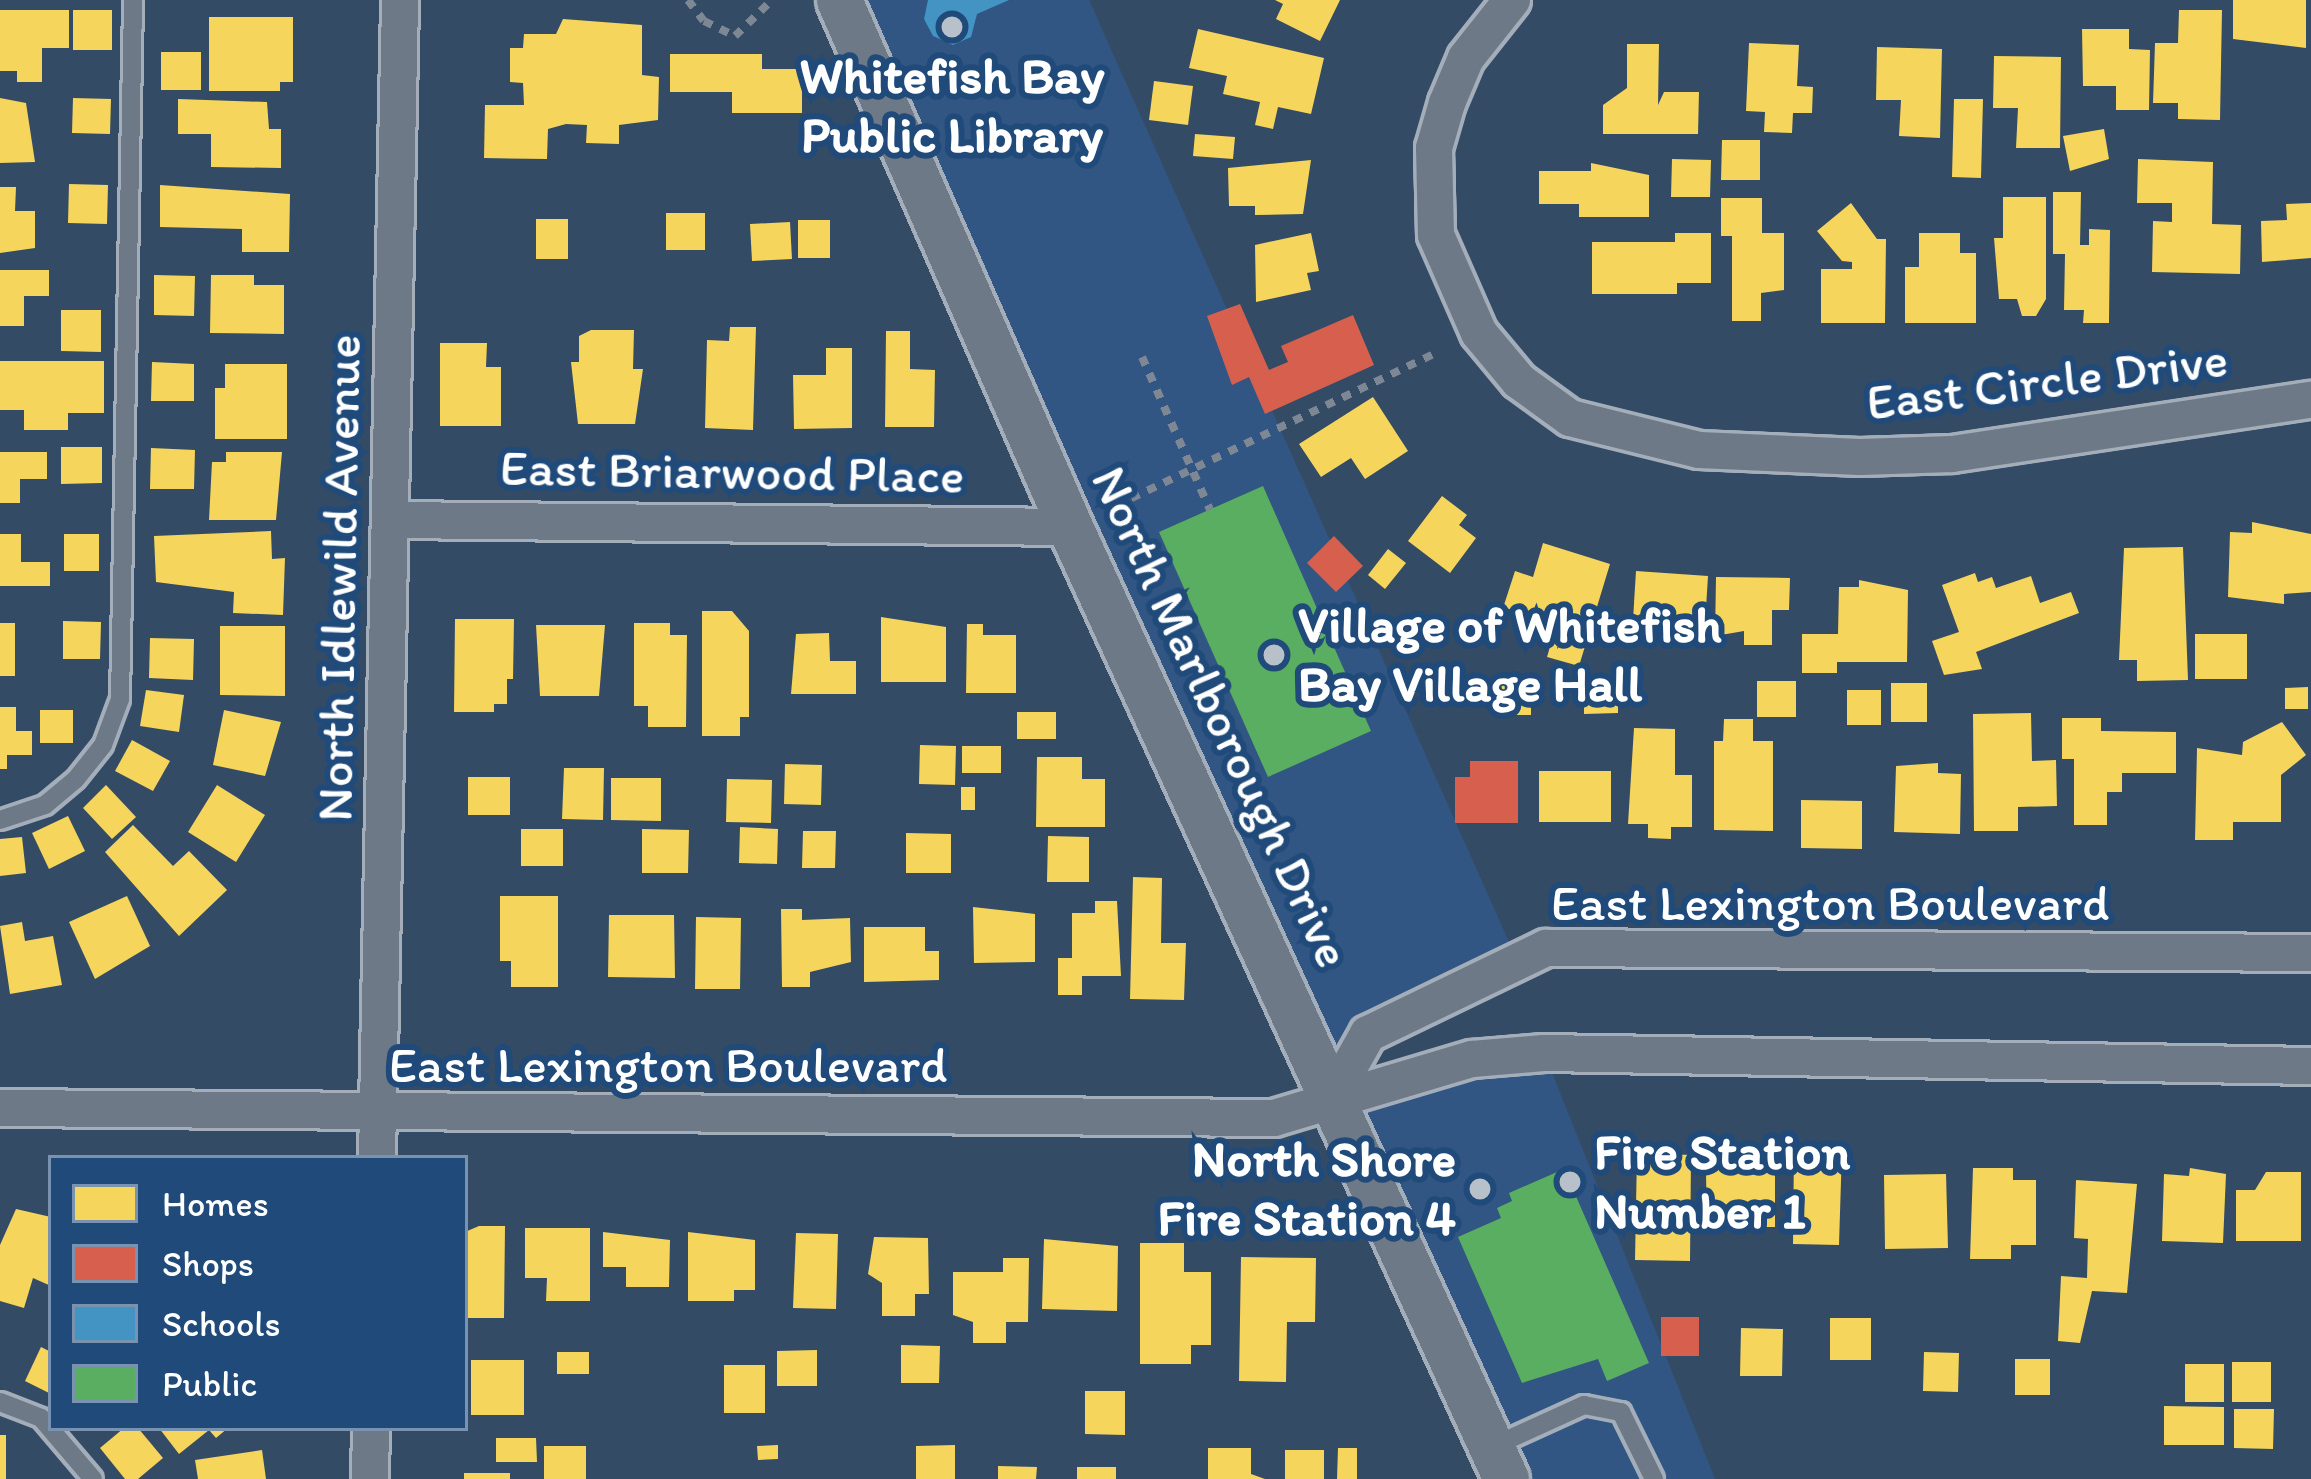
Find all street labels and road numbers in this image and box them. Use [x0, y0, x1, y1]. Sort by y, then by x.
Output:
street label: East Circle Drive [1863, 329, 2231, 433]
street label: North Idlewild Avenue [304, 335, 374, 821]
street label: East Briarwood Place [500, 437, 964, 507]
street label: North Marlborough Drive [1078, 457, 1364, 977]
street label: East Lexington Boulevard [1551, 872, 2109, 934]
street label: East Lexington Boulevard [389, 1034, 947, 1096]

